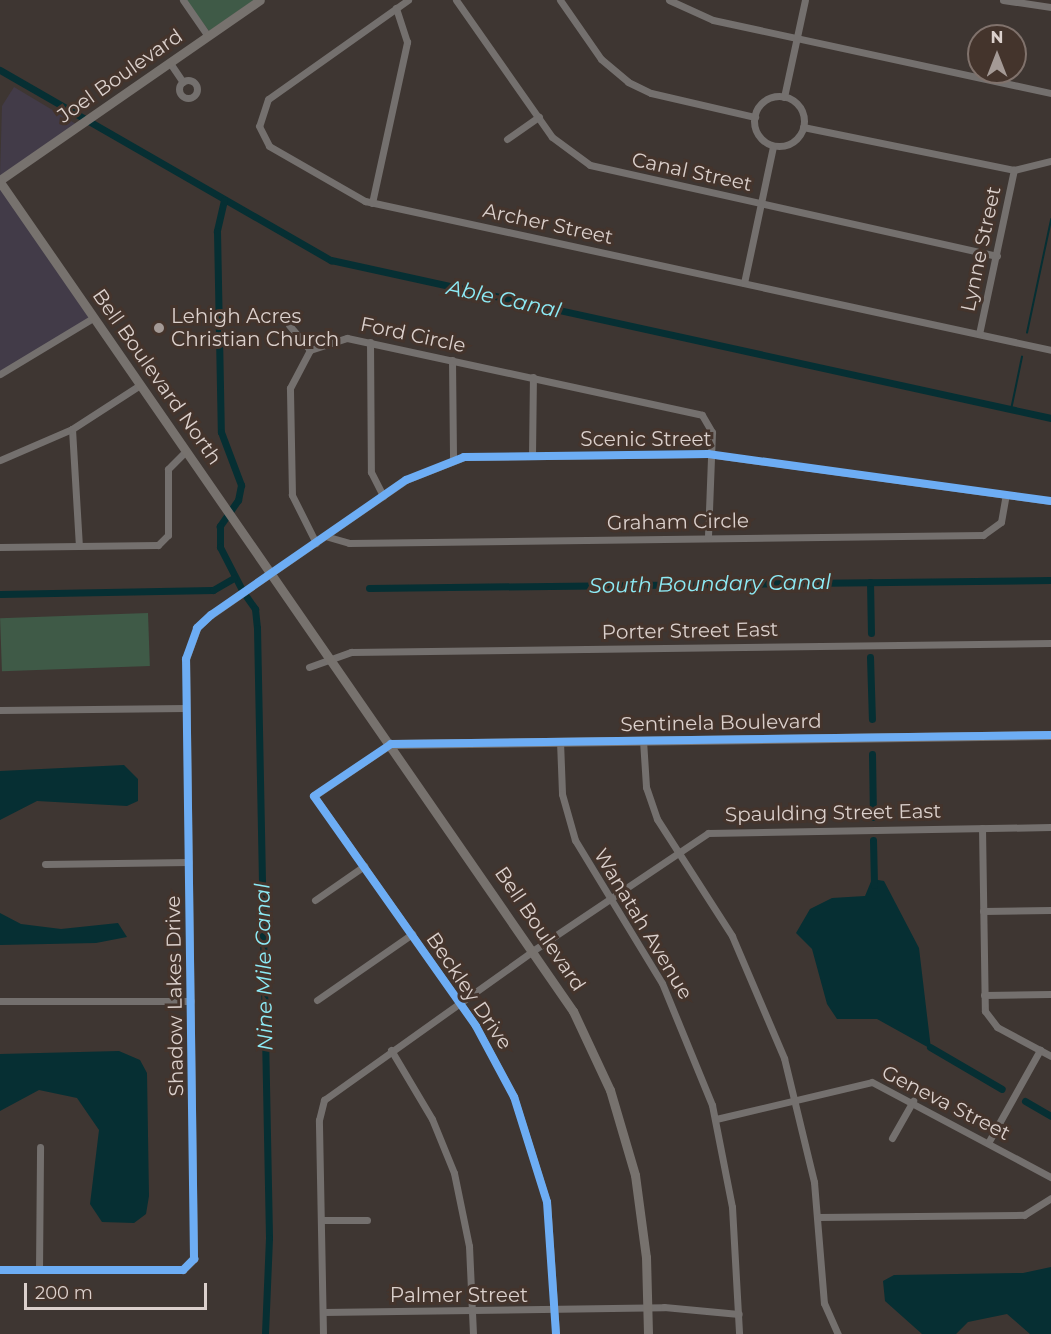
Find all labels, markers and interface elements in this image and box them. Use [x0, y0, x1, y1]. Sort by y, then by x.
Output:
street label: Joel Boulevard [53, 24, 187, 128]
north arrow [967, 24, 1027, 84]
text: N [991, 28, 1003, 47]
street label: Canal Street [630, 148, 754, 196]
street label: Lynne Street [956, 184, 1006, 314]
street label: Archer Street [481, 198, 615, 250]
water label: Able Canal [445, 275, 563, 323]
street label: Bell Boulevard North [87, 284, 227, 470]
place label: Lehigh Acres Christian Church [171, 304, 339, 351]
street label: Ford Circle [358, 312, 468, 358]
marker: Lehigh Acres Christian Church [152, 321, 166, 335]
street label: Scenic Street [580, 427, 712, 451]
street label: Graham Circle [607, 509, 749, 535]
water label: South Boundary Canal [589, 569, 831, 599]
street label: Porter Street East [601, 617, 779, 645]
street label: Sentinela Boulevard [620, 709, 822, 737]
street label: Spaulding Street East [725, 799, 941, 827]
street label: Wanatah Avenue [588, 844, 698, 1004]
street label: Bell Boulevard [489, 862, 591, 996]
water label: Nine Mile Canal [250, 883, 278, 1051]
street label: Shadow Lakes Drive [161, 895, 189, 1097]
street label: Beckley Drive [421, 928, 517, 1054]
street label: Geneva Street [878, 1060, 1014, 1146]
scale bar [27, 1271, 210, 1309]
text: 200 m [35, 1282, 93, 1304]
street label: Palmer Street [390, 1283, 528, 1307]

